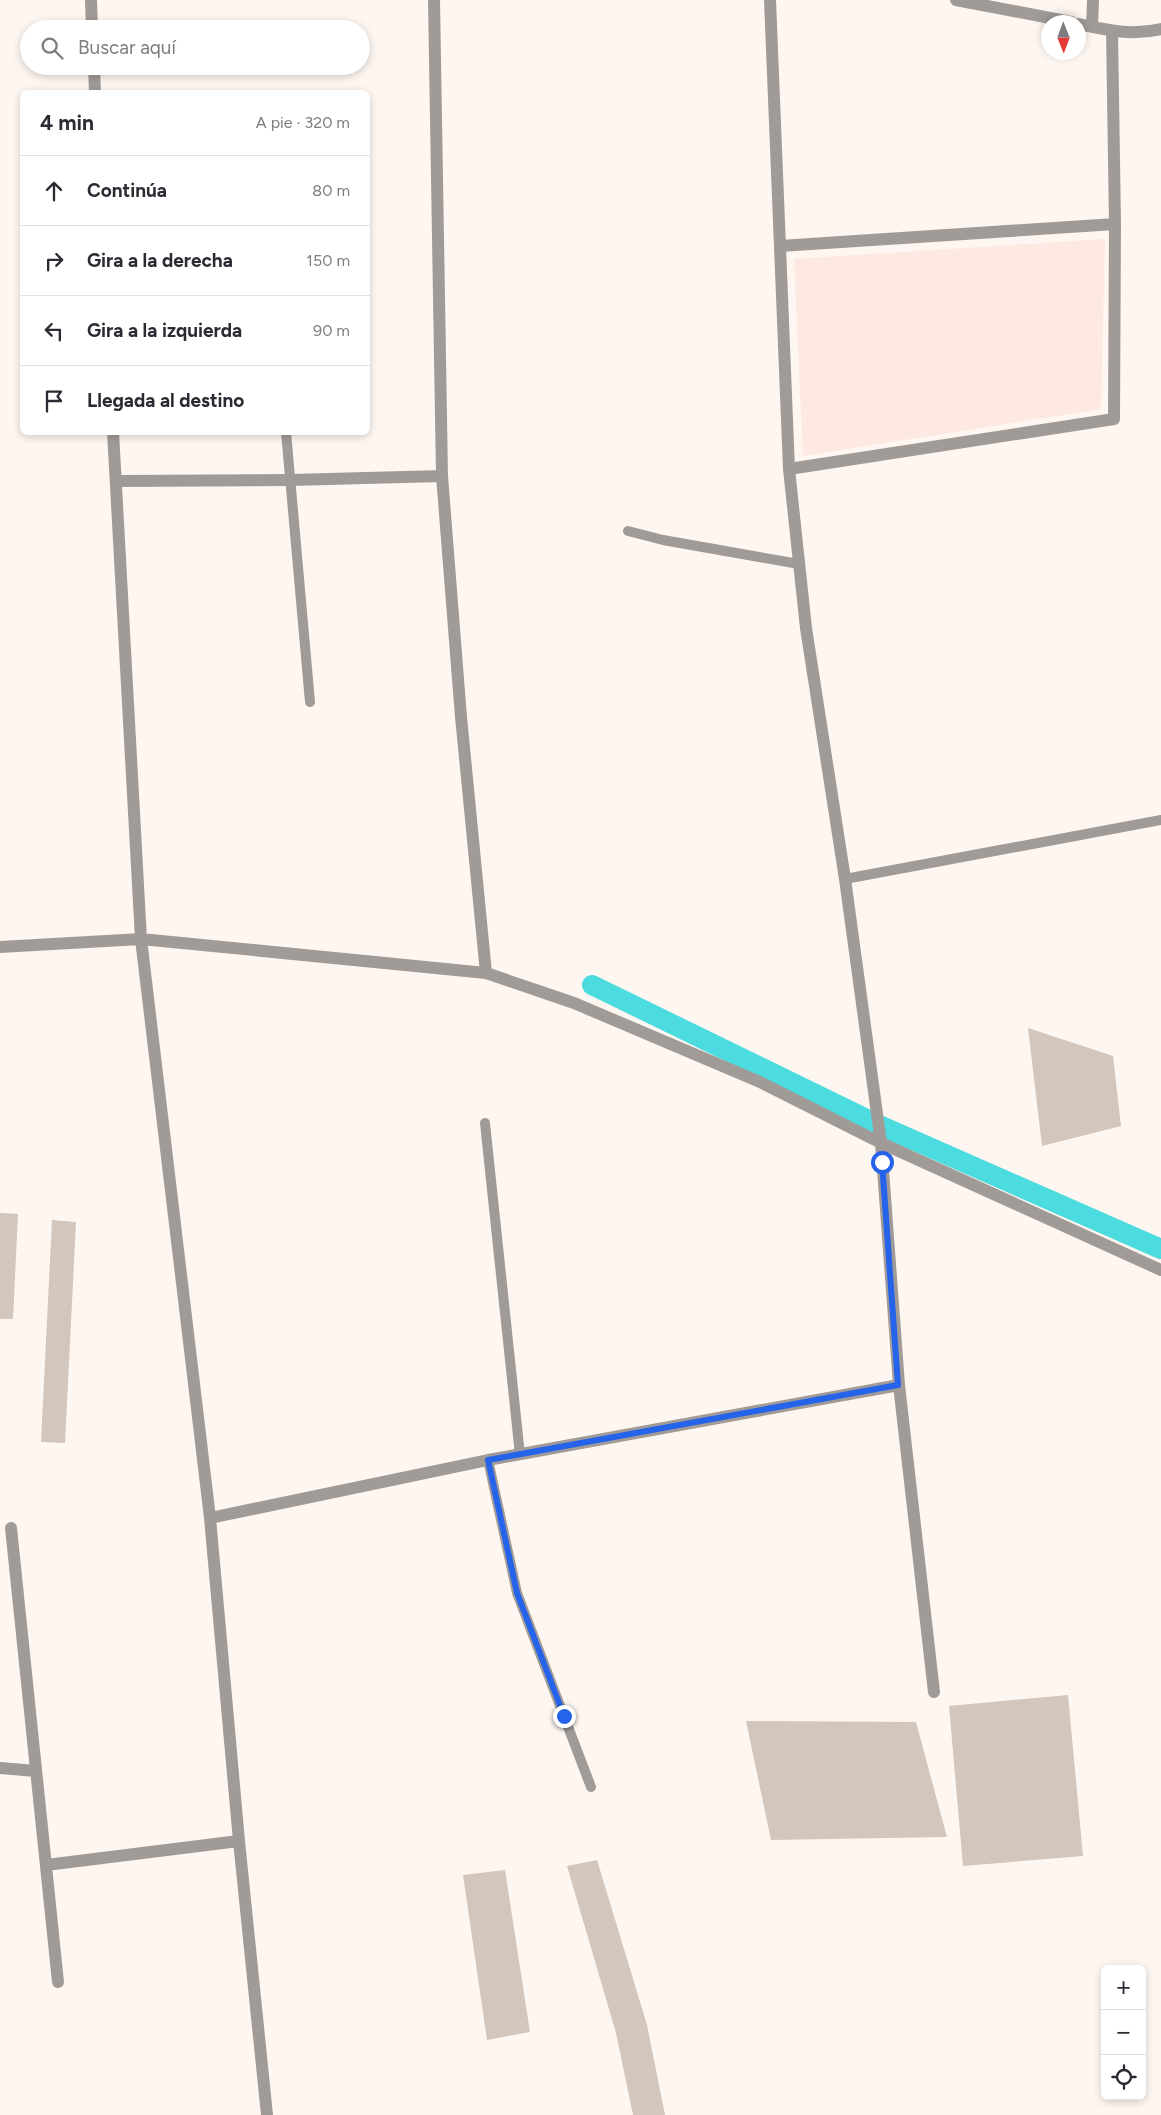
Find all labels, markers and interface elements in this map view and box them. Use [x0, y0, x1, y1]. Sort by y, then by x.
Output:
north arrow [1041, 15, 1086, 60]
search box [20, 20, 370, 75]
icon: search [38, 34, 66, 62]
text: Buscar aquí [78, 36, 176, 59]
text: 4 min [40, 110, 94, 135]
text: A pie · 320 m [256, 113, 350, 132]
icon: ahead [40, 177, 68, 205]
text: Continúa [87, 179, 167, 202]
text: 80 m [312, 181, 350, 200]
icon: right [40, 247, 68, 275]
text: Gira a la derecha [87, 249, 233, 272]
text: 150 m [306, 251, 350, 270]
icon: left [40, 317, 68, 345]
text: Gira a la izquierda [87, 319, 242, 342]
text: 90 m [313, 321, 350, 340]
icon: arrive [40, 387, 68, 415]
text: Llegada al destino [87, 389, 244, 412]
route start [871, 1151, 894, 1174]
route end [553, 1705, 576, 1728]
map controls [1101, 1965, 1146, 2100]
button: + [1101, 1965, 1146, 2010]
button: − [1101, 2010, 1146, 2055]
button: locate [1101, 2055, 1146, 2100]

